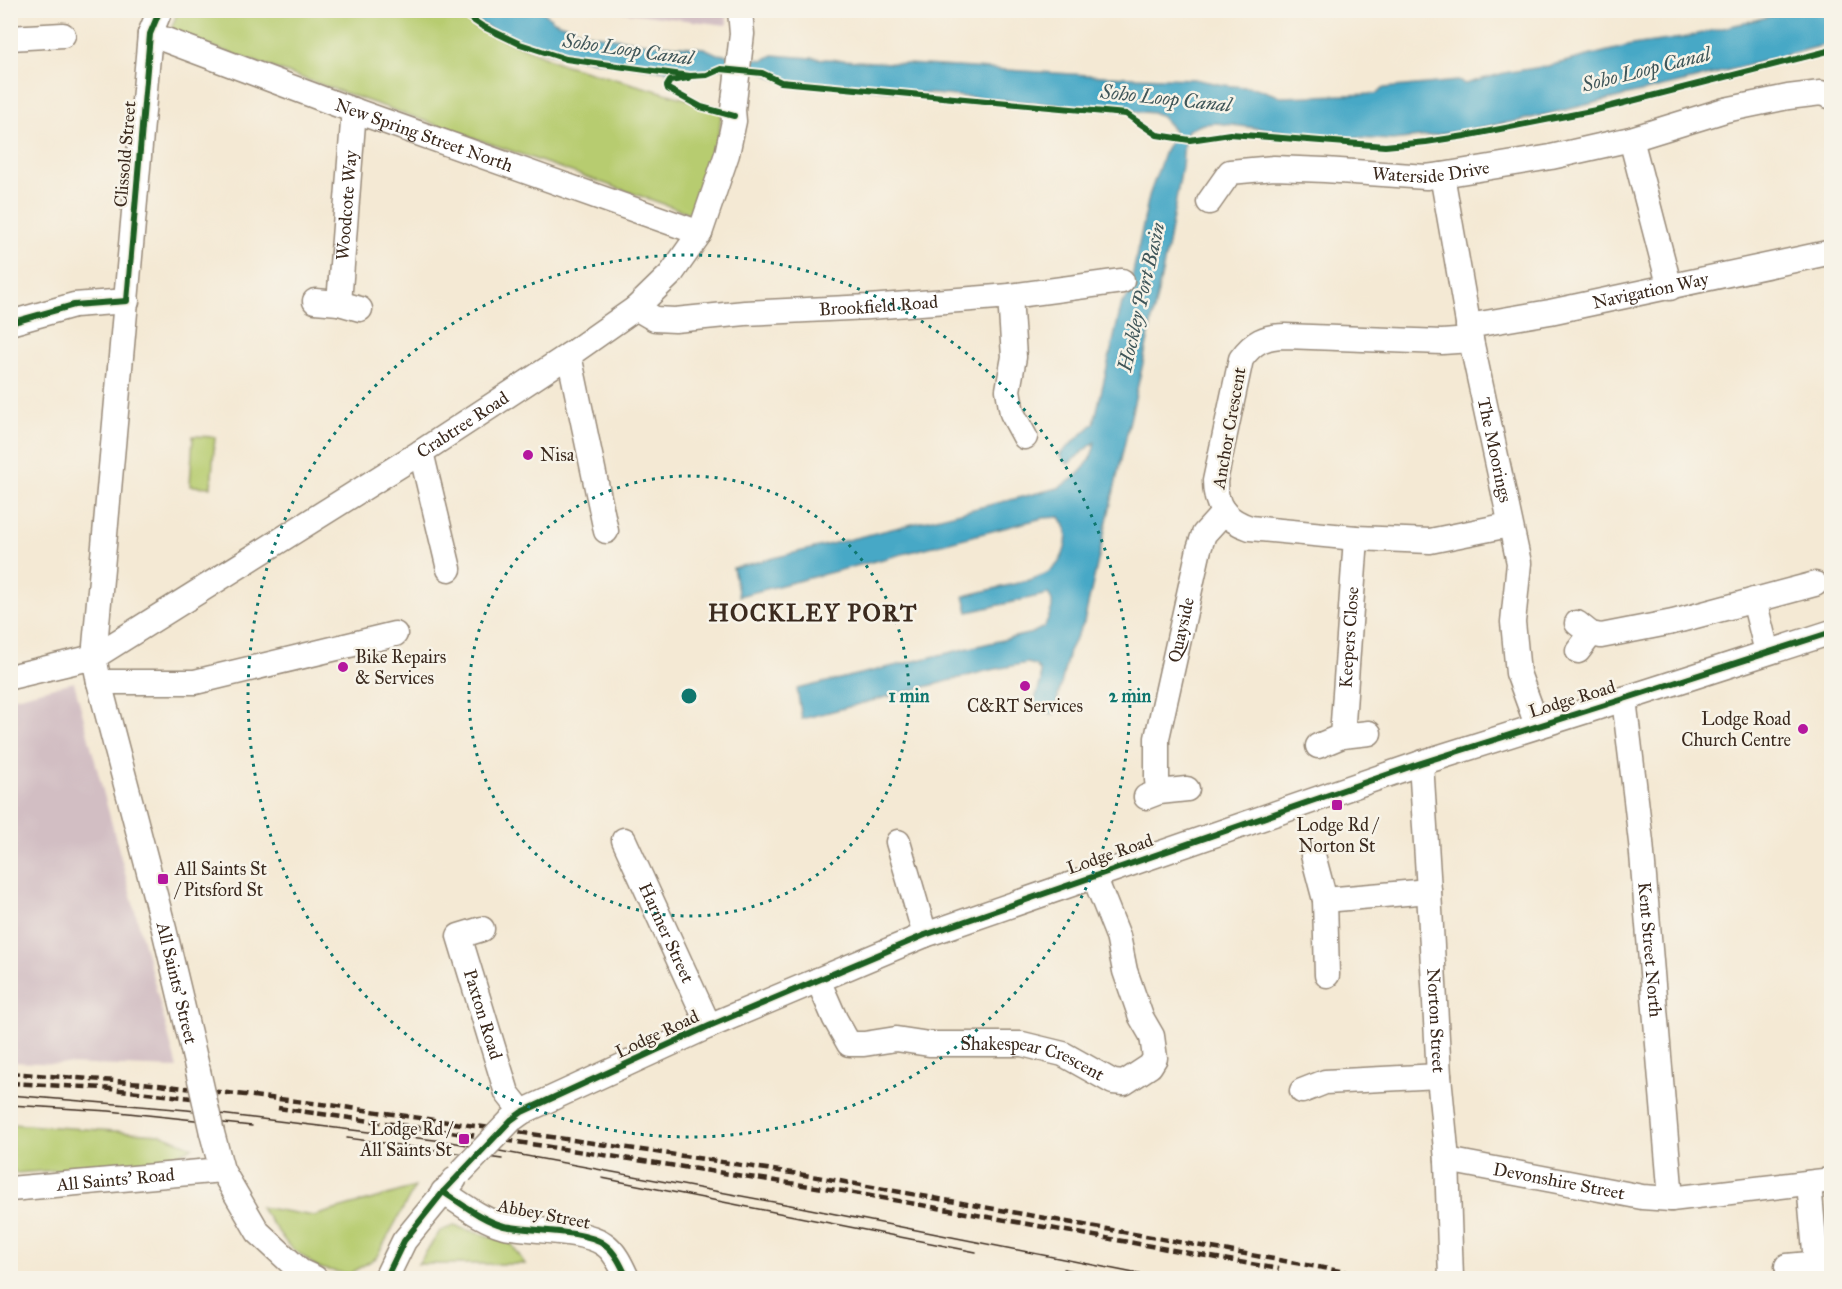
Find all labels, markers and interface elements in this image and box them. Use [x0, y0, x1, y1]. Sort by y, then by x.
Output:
water label: Soho Loop Canal [560, 28, 696, 71]
water label: Soho Loop Canal [1578, 41, 1714, 98]
water label: Soho Loop Canal [1098, 79, 1234, 118]
street label: New Spring Street North [332, 94, 516, 177]
street label: Clissold Street [109, 99, 141, 208]
street label: Woodcote Way [331, 149, 362, 261]
street label: Waterside Drive [1371, 156, 1491, 188]
water label: Hockley Port Basin [1112, 220, 1170, 375]
street label: Navigation Way [1591, 267, 1711, 314]
street label: Brookfield Road [818, 291, 939, 320]
street label: Anchor Crescent [1207, 365, 1251, 492]
street label: Crabtree Road [412, 387, 513, 463]
street label: The Moorings [1473, 395, 1517, 505]
place label: Nisa [540, 444, 575, 466]
marker: Nisa [521, 448, 535, 462]
street label: Keepers Close [1334, 586, 1364, 689]
street label: Quayside [1163, 595, 1199, 664]
district label: HOCKLEY PORT [708, 598, 918, 628]
place label: Bike Repairs & Services [355, 646, 446, 689]
marker: Bike Repairs & Services [336, 660, 350, 674]
street label: Lodge Road [1526, 675, 1618, 724]
marker: C&RT Services [1018, 679, 1032, 693]
text: 1 min [889, 685, 930, 707]
text: 2 min [1109, 685, 1152, 707]
centre of rings [679, 686, 699, 706]
place label: C&RT Services [967, 695, 1083, 717]
place label: Lodge Road Church Centre [1681, 708, 1791, 751]
marker: Lodge Road Church Centre [1796, 722, 1810, 736]
marker: Lodge Rd / Norton St [1330, 798, 1344, 812]
place label: Lodge Rd / Norton St [1296, 814, 1380, 857]
street label: Lodge Road [1064, 829, 1156, 880]
place label: All Saints St / Pitsford St [173, 858, 267, 901]
marker: All Saints St / Pitsford St [156, 872, 170, 886]
street label: Harmer Street [634, 879, 699, 987]
street label: Kent Street North [1633, 881, 1667, 1018]
street label: All Saints' Street [151, 919, 202, 1047]
street label: Paxton Road [459, 967, 507, 1062]
street label: Norton Street [1422, 968, 1450, 1074]
street label: Lodge Road [612, 1005, 703, 1064]
street label: Shakespear Crescent [960, 1033, 1109, 1086]
place label: Lodge Rd / All Saints St [359, 1118, 454, 1161]
marker: Lodge Rd / All Saints St [457, 1132, 471, 1146]
street label: Devonshire Street [1491, 1158, 1627, 1205]
street label: All Saints' Road [55, 1163, 175, 1196]
street label: Abbey Street [495, 1194, 593, 1234]

